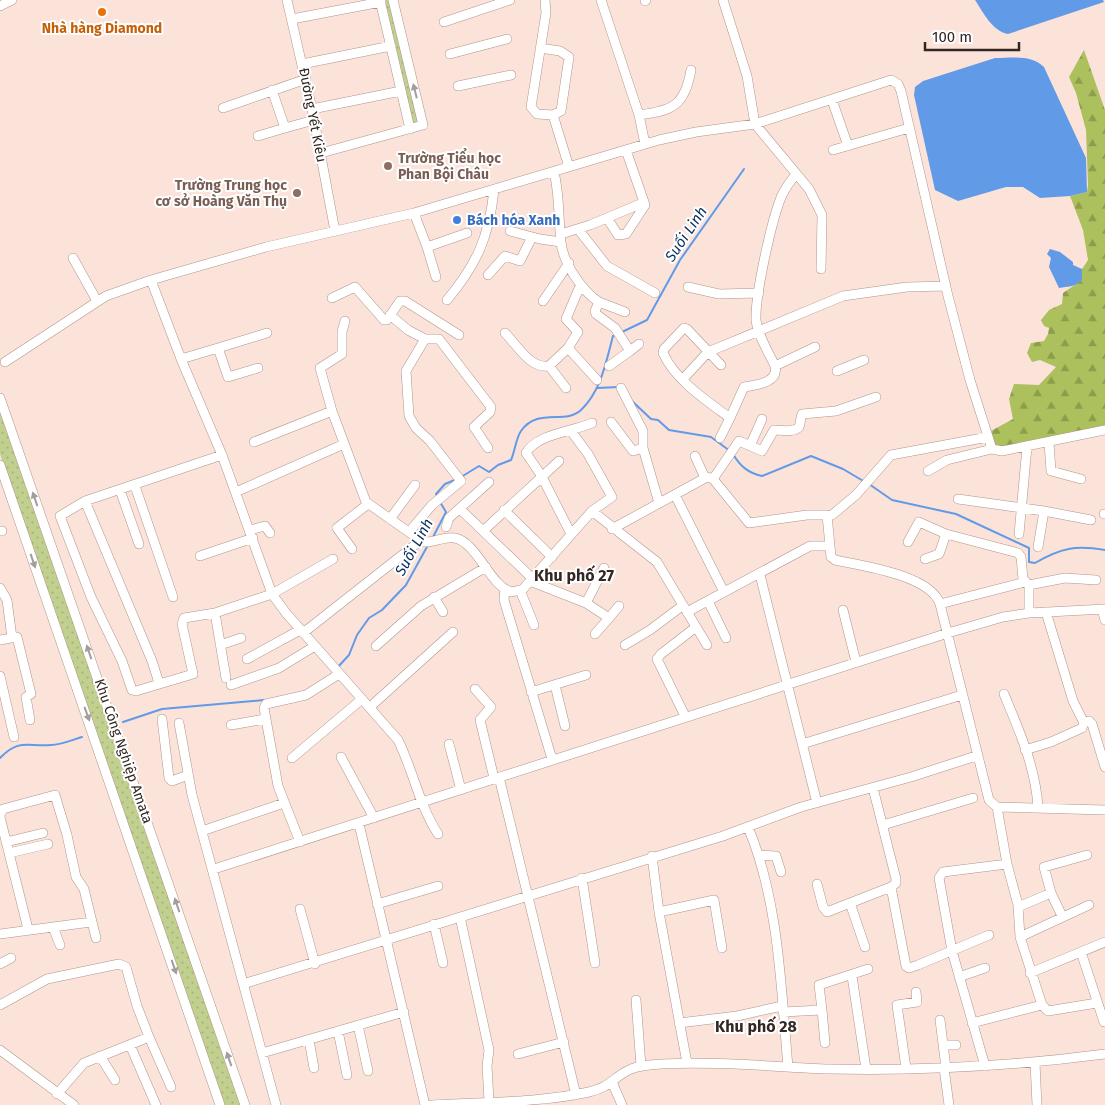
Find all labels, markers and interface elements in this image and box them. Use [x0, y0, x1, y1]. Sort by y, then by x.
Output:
marker: Nhà hàng Diamond [96, 6, 108, 18]
place label: Nhà hàng Diamond [42, 20, 162, 37]
scale bar [925, 20, 1019, 52]
text: 100 m [932, 28, 972, 46]
street label: Đường Yết Kiêu [295, 66, 331, 164]
one-way arrow [411, 84, 419, 99]
place label: Trường Tiểu học Phan Bội Châu [398, 148, 501, 183]
marker: Trường Tiểu học Phan Bội Châu [382, 160, 394, 172]
place label: Trường Trung học cơ sở Hoàng Văn Thụ [155, 177, 287, 210]
marker: Trường Trung học cơ sở Hoàng Văn Thụ [291, 187, 303, 199]
water label: Suối Linh [661, 203, 711, 266]
place label: Bách hóa Xanh [467, 212, 560, 229]
marker: Bách hóa Xanh [451, 214, 463, 226]
one-way arrow [31, 491, 39, 506]
water label: Suối Linh [391, 515, 437, 580]
one-way arrow [29, 554, 37, 569]
district label: Khu phố 27 [534, 565, 614, 585]
one-way arrow [85, 645, 92, 660]
street label: Khu Công Nghiệp Amata [91, 676, 156, 826]
one-way arrow [84, 707, 91, 722]
one-way arrow [173, 897, 181, 912]
one-way arrow [171, 960, 178, 975]
district label: Khu phố 28 [715, 1016, 797, 1036]
one-way arrow [225, 1051, 233, 1066]

